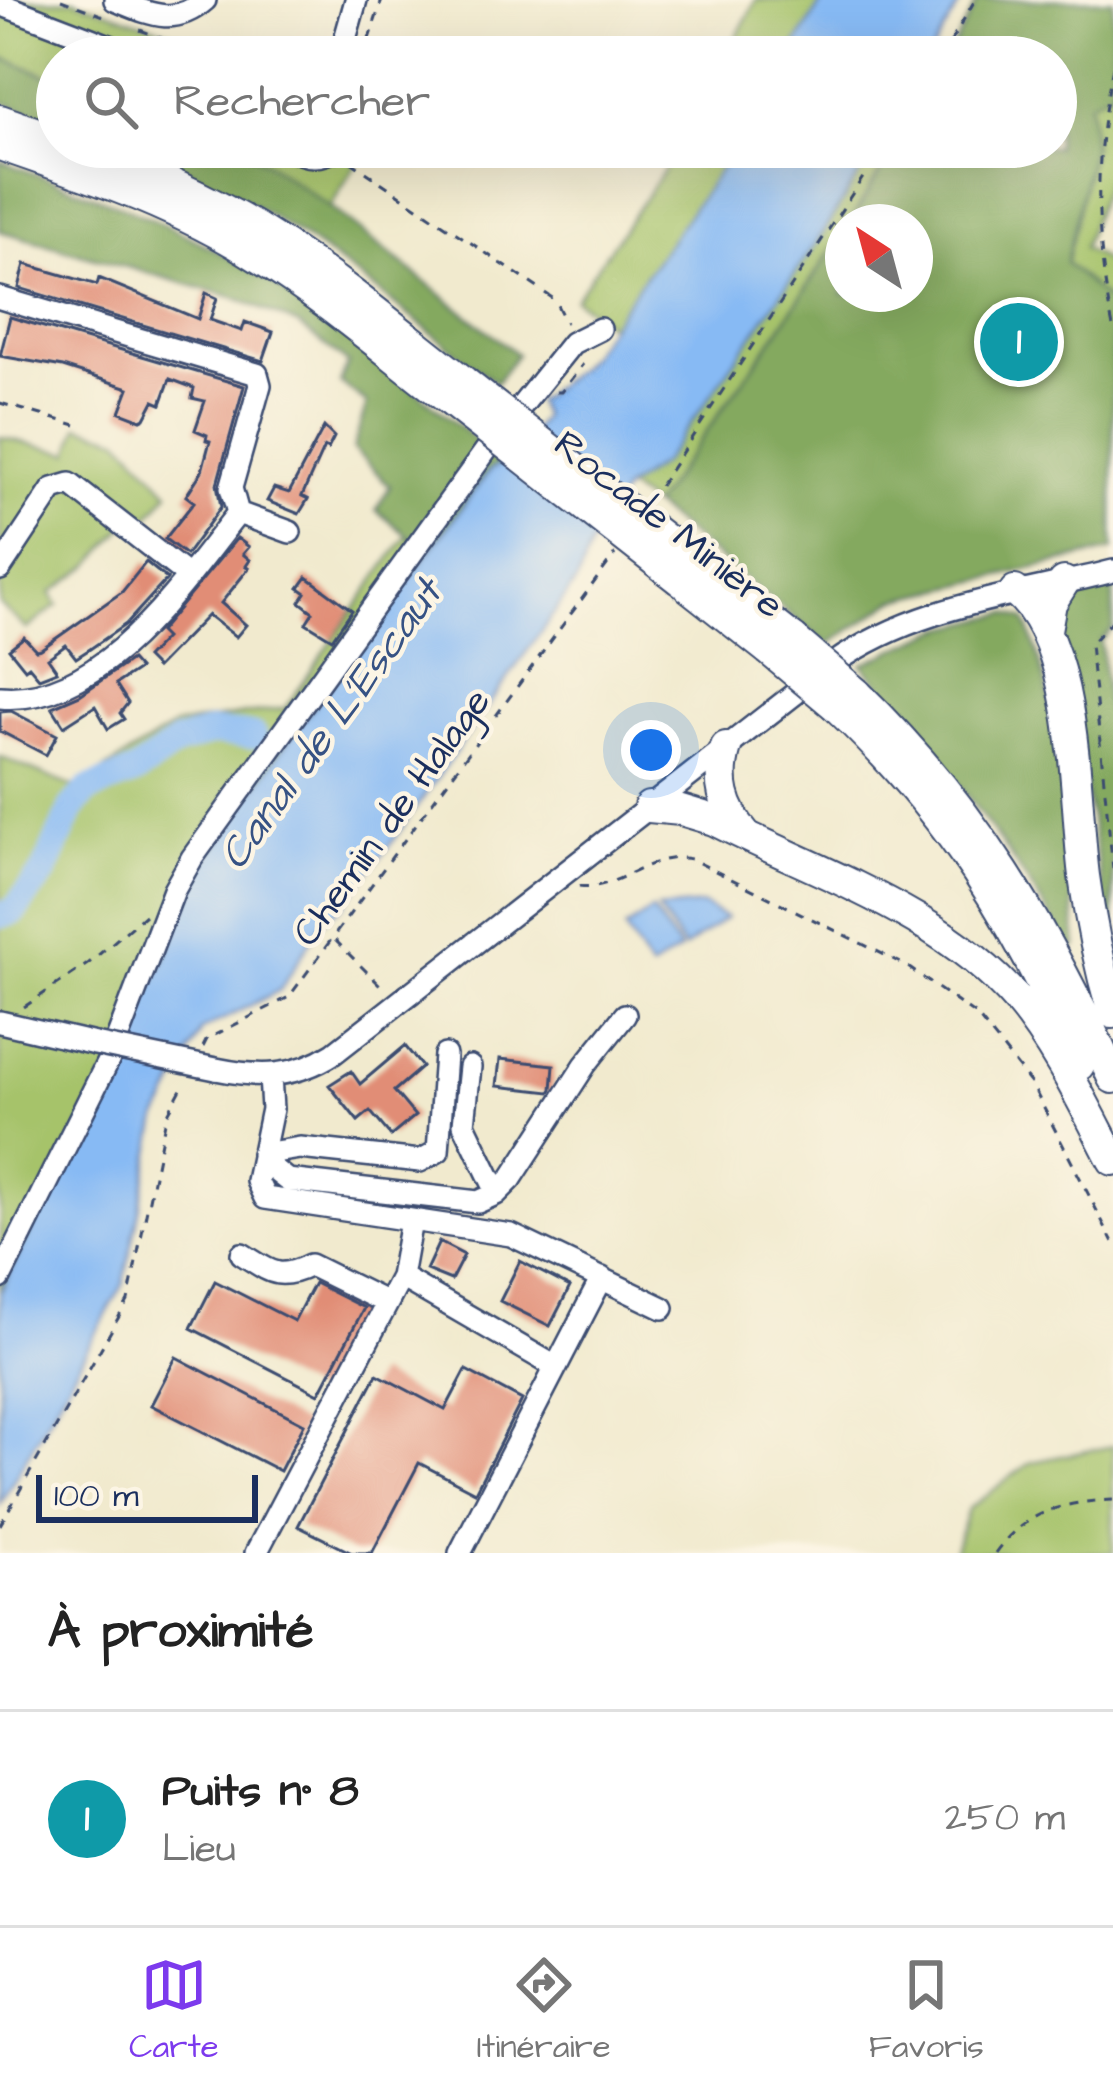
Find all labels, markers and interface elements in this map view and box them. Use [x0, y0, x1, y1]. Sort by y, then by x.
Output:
search box [36, 36, 1077, 168]
icon: search [78, 69, 144, 135]
text: Rechercher [174, 71, 430, 133]
north arrow [825, 204, 933, 312]
pin: 1 [980, 297, 1058, 387]
street label: Rocade Minière [542, 418, 794, 632]
water label: Canal de L'Escaut [206, 564, 459, 882]
street label: Chemin de Halage [280, 678, 504, 958]
your location [621, 720, 681, 780]
scale bar [36, 1469, 258, 1522]
text: 100 m [54, 1473, 139, 1519]
text: À proximité [48, 1596, 314, 1667]
text: Puits n° 8 [162, 1761, 359, 1823]
text: 1 [85, 1792, 90, 1846]
text: 250 m [944, 1792, 1065, 1846]
text: Lieu [162, 1823, 236, 1877]
tab: Carte [129, 1952, 219, 2070]
tab: Itinéraire [477, 1952, 611, 2070]
tab: Favoris [869, 1952, 984, 2070]

